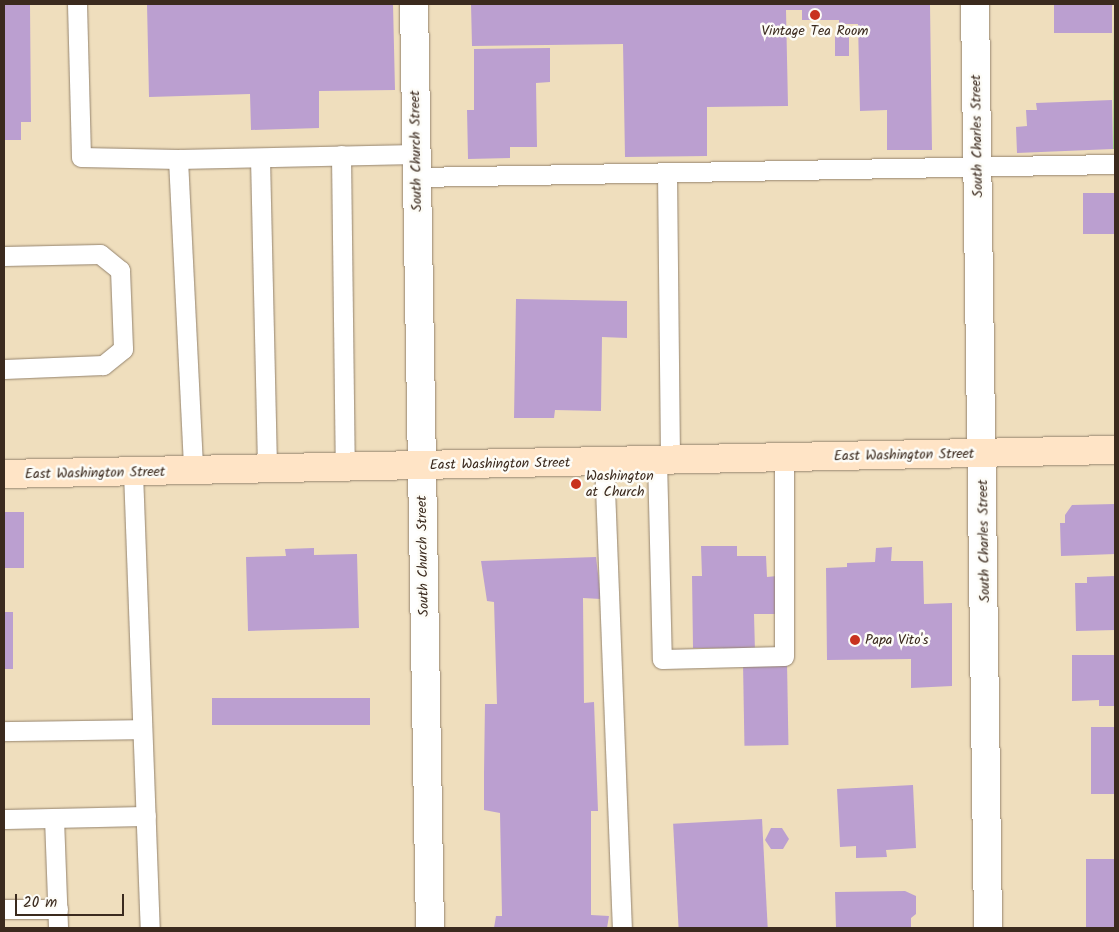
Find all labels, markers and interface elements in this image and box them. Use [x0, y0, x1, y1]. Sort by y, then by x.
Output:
marker: Vintage Tea Room [809, 9, 821, 21]
place label: Vintage Tea Room [762, 23, 868, 39]
street label: South Charles Street [968, 74, 986, 198]
street label: South Church Street [407, 90, 425, 212]
street label: East Washington Street [834, 445, 974, 465]
street label: East Washington Street [430, 454, 570, 474]
street label: East Washington Street [25, 463, 165, 483]
place label: Washington at Church [586, 468, 654, 501]
marker: Washington at Church [570, 478, 582, 490]
street label: South Charles Street [975, 479, 993, 603]
street label: South Church Street [414, 495, 432, 617]
place label: Papa Vito's [865, 632, 929, 648]
marker: Papa Vito's [849, 634, 861, 646]
scale bar [18, 884, 126, 916]
text: 20 m [23, 891, 57, 915]

